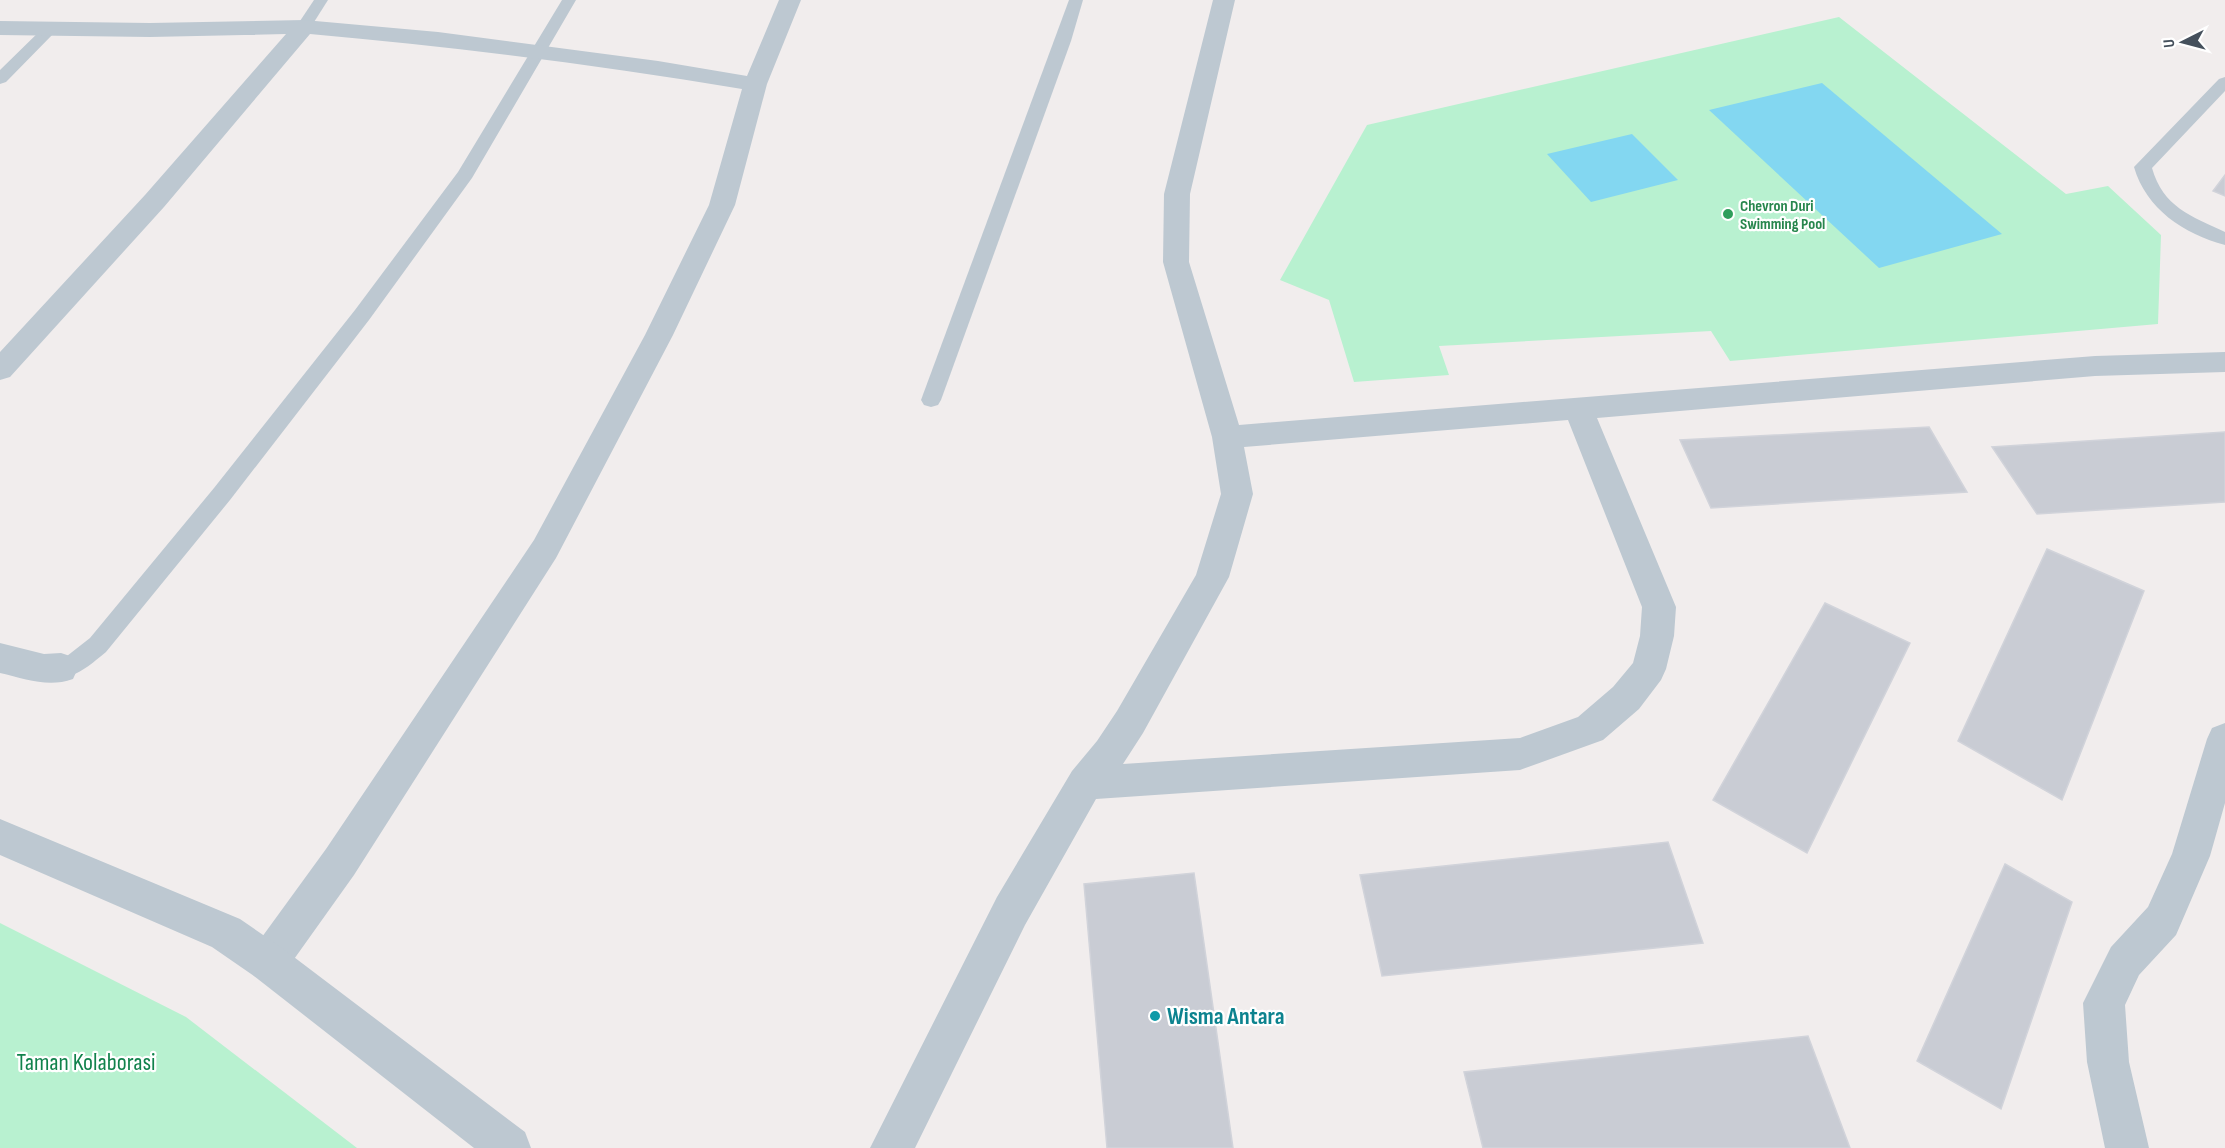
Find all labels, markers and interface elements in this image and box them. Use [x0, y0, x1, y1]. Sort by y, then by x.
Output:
north arrow [2153, 12, 2213, 72]
text: U [2160, 38, 2179, 49]
place label: Chevron Duri Swimming Pool [1740, 197, 1825, 234]
marker: Chevron Duri Swimming Pool [1721, 207, 1735, 221]
place label: Wisma Antara [1167, 1002, 1285, 1031]
marker: Wisma Antara [1148, 1009, 1162, 1023]
park label: Taman Kolaborasi [17, 1048, 155, 1077]

